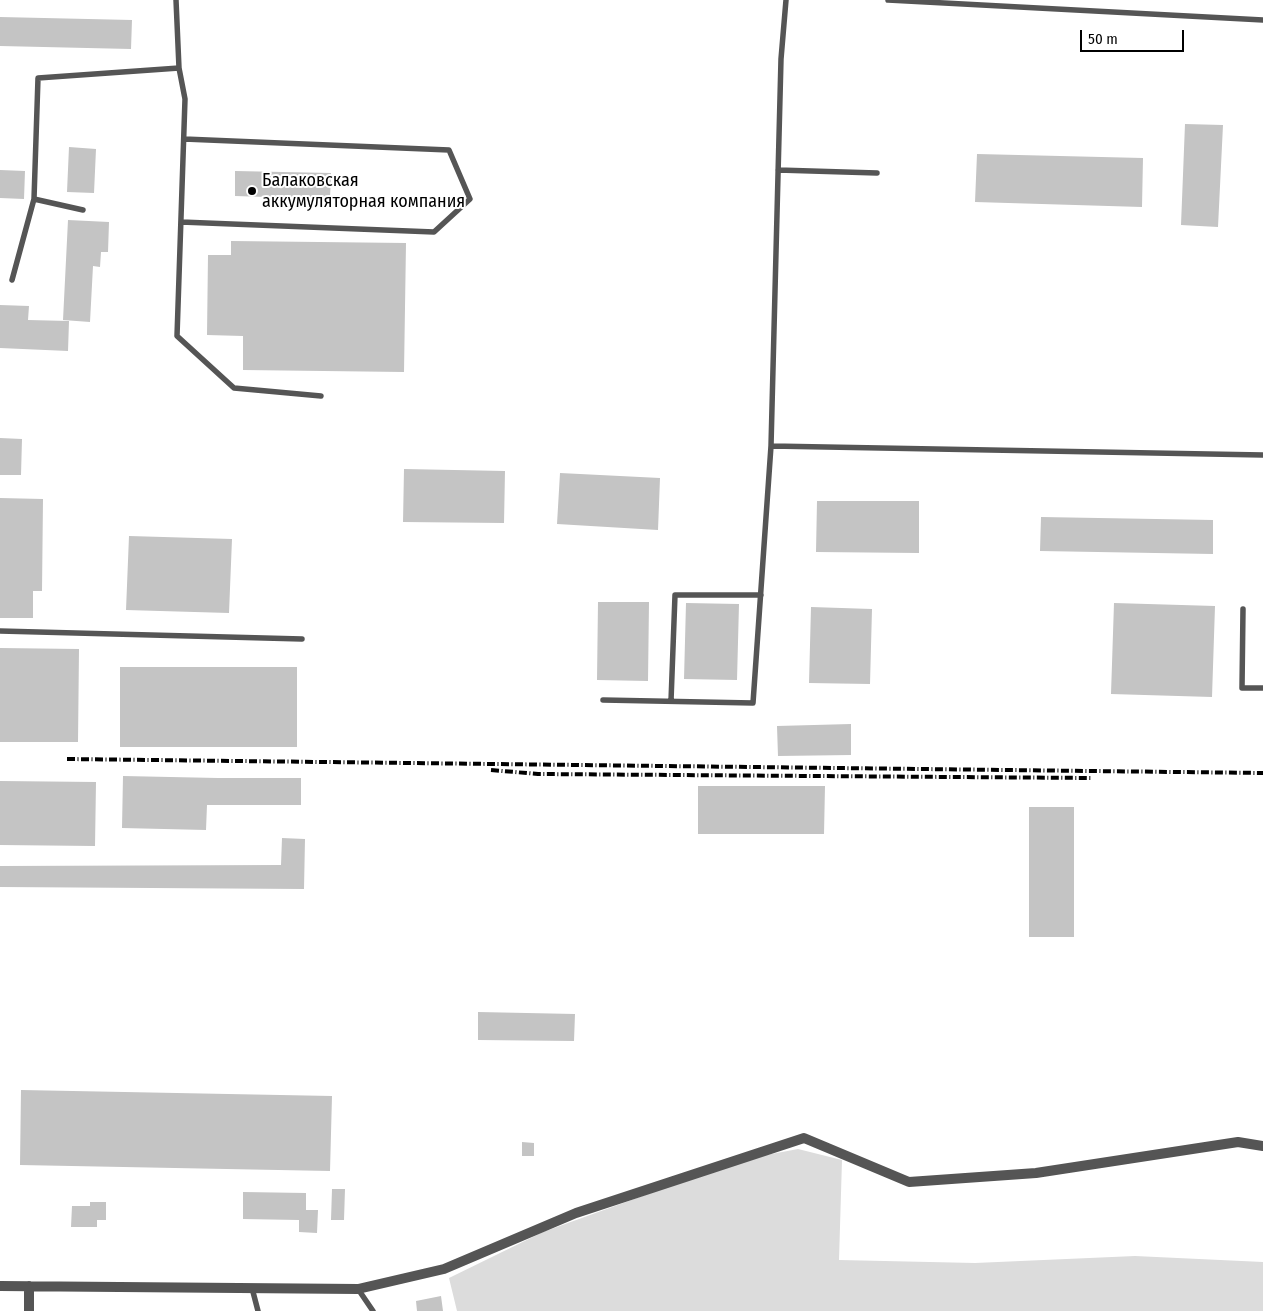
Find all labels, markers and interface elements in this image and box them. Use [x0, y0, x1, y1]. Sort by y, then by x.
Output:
scale bar [1083, 20, 1187, 52]
text: 50 m [1088, 30, 1118, 48]
place label: Балаковская аккумуляторная компания [262, 170, 465, 212]
marker: Балаковская аккумуляторная компания [246, 185, 258, 197]

